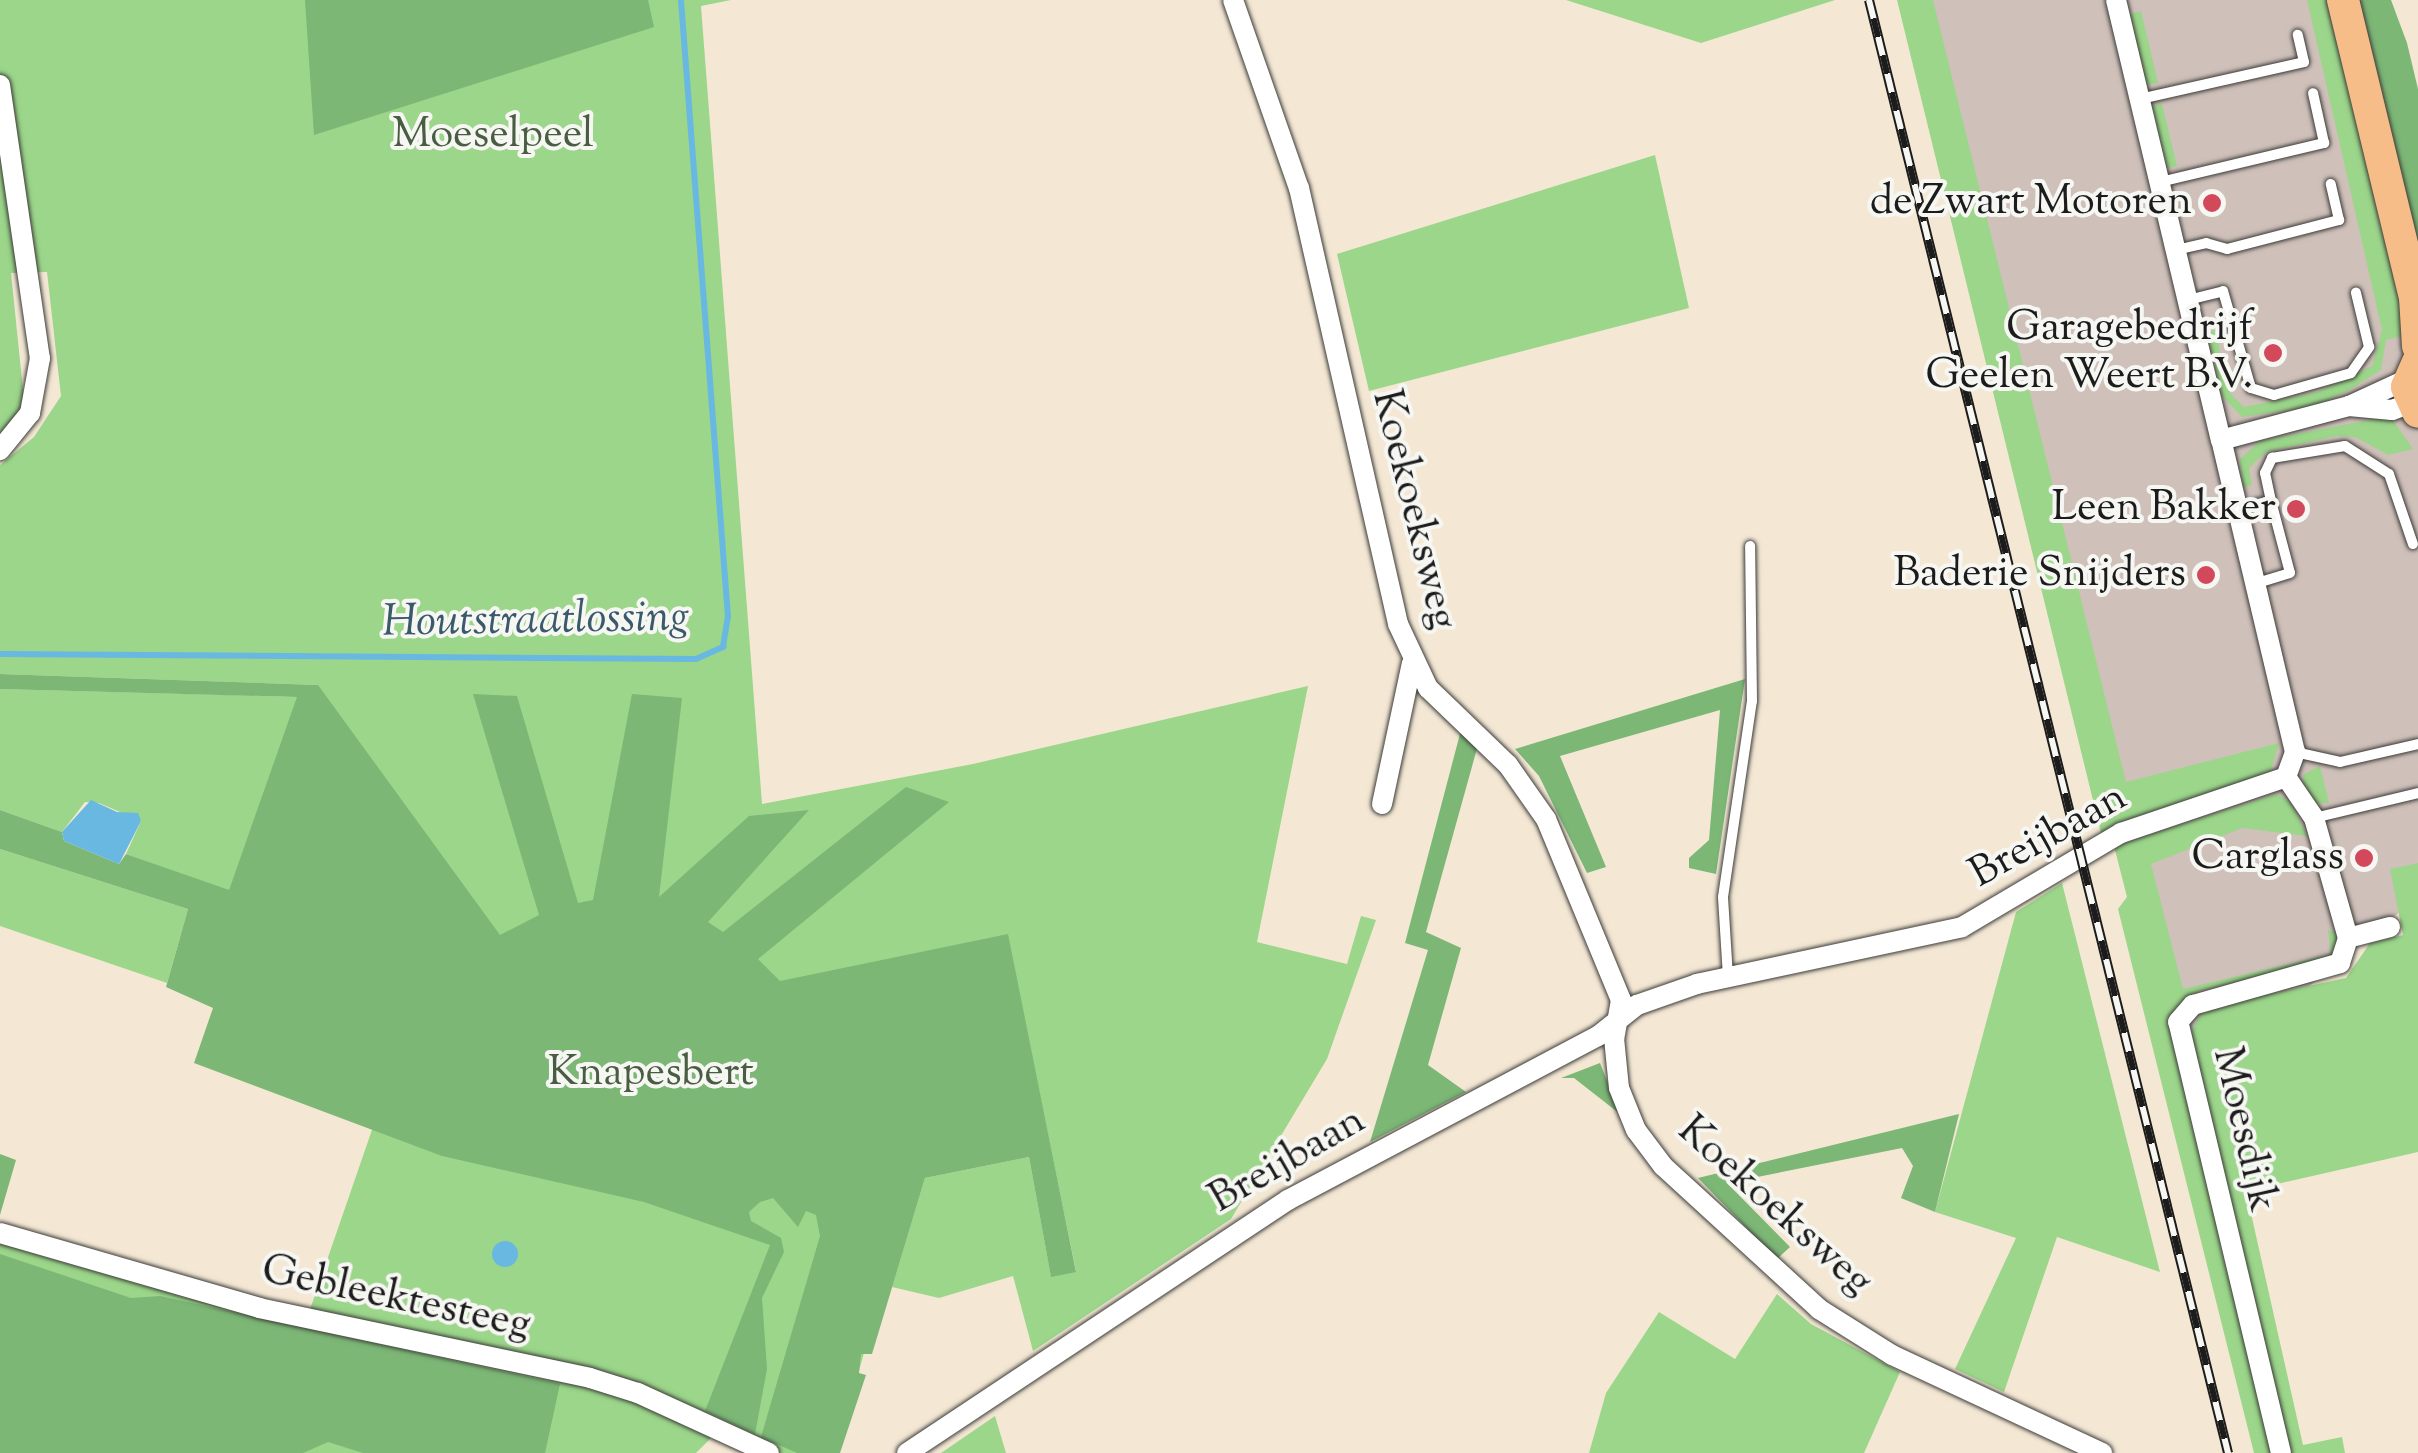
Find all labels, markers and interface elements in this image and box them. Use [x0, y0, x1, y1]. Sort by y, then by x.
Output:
park label: Moeselpeel [392, 111, 594, 161]
place label: de Zwart Motoren [1870, 178, 2192, 228]
marker: de Zwart Motoren [2201, 192, 2223, 214]
place label: Garagebedrijf Geelen Weert B.V. [1925, 304, 2253, 402]
marker: Garagebedrijf Geelen Weert B.V. [2262, 342, 2284, 364]
street label: Koekoeksweg [1359, 385, 1467, 635]
place label: Leen Bakker [2052, 484, 2276, 534]
marker: Leen Bakker [2285, 498, 2307, 520]
place label: Baderie Snijders [1893, 550, 2186, 600]
marker: Baderie Snijders [2195, 564, 2217, 586]
water label: Houtstraatlossing [382, 592, 690, 652]
street label: Breijbaan [1962, 773, 2136, 901]
place label: Carglass [2192, 833, 2344, 883]
marker: Carglass [2353, 847, 2375, 869]
street label: Moesdijk [2200, 1043, 2286, 1217]
park label: Knapesbert [548, 1049, 754, 1099]
street label: Breijbaan [1201, 1096, 1375, 1226]
street label: Koekoeksweg [1666, 1106, 1882, 1308]
street label: Gebleektesteeg [257, 1246, 535, 1352]

